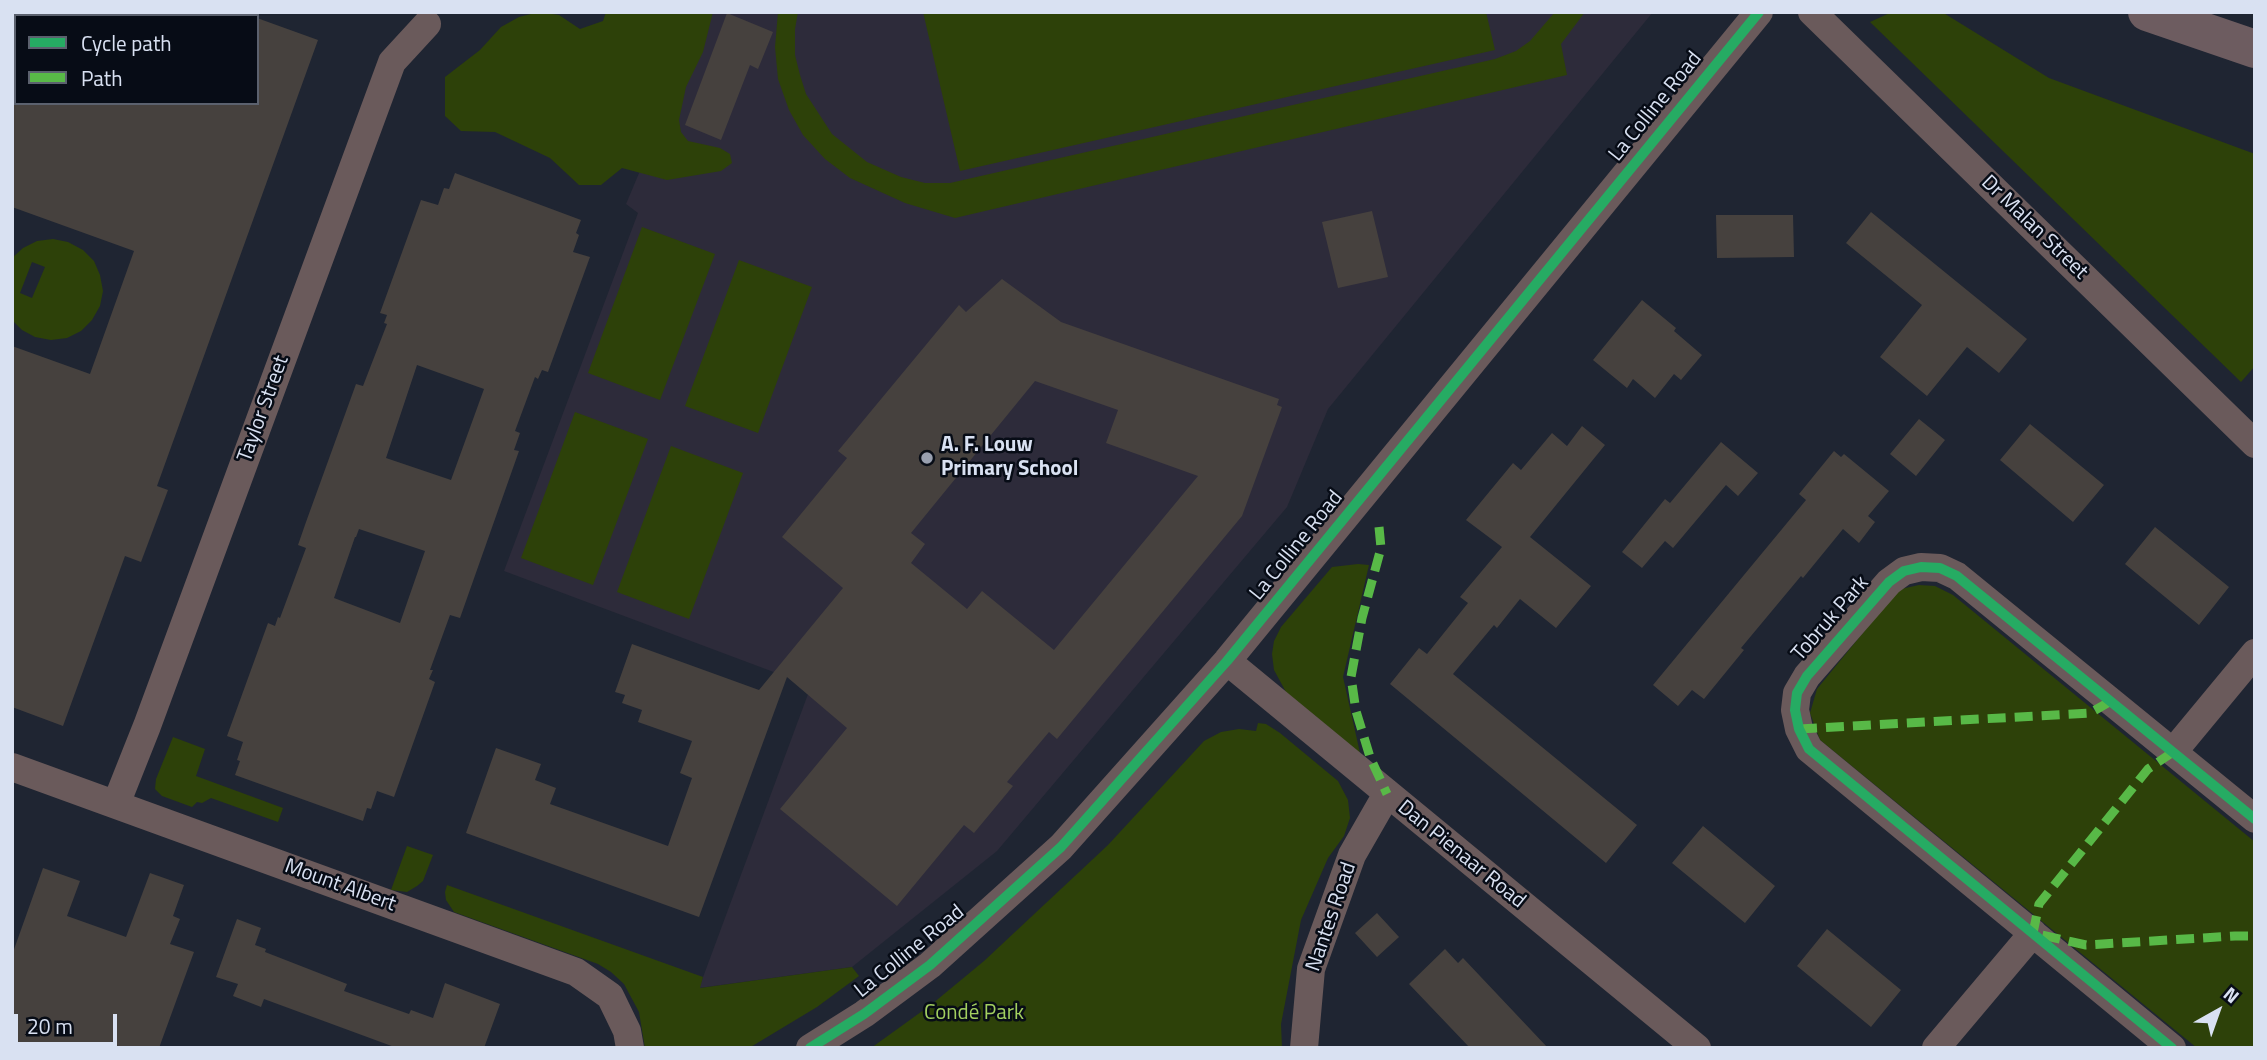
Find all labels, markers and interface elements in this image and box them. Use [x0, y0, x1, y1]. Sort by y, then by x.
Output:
legend [14, 14, 259, 105]
text: Cycle path [81, 27, 172, 59]
street label: La Colline Road [1604, 47, 1708, 167]
text: Path [81, 62, 123, 94]
street label: Dr Malan Street [1975, 171, 2093, 285]
street label: Taylor Street [233, 352, 295, 466]
place label: A. F. Louw Primary School [941, 433, 1078, 483]
marker: A. F. Louw Primary School [919, 450, 935, 466]
street label: La Colline Road [1245, 486, 1349, 606]
street label: Tobruk Park [1787, 571, 1875, 667]
street label: Dan Pienaar Road [1392, 796, 1530, 914]
street label: Mount Albert [281, 854, 399, 918]
street label: Nantes Road [1302, 859, 1362, 975]
street label: La Colline Road [850, 900, 970, 1004]
north arrow [2183, 976, 2253, 1046]
text: N [2217, 979, 2246, 1010]
scale bar [18, 1000, 121, 1044]
park label: Condé Park [924, 1001, 1024, 1027]
text: 20 m [27, 1010, 73, 1042]

